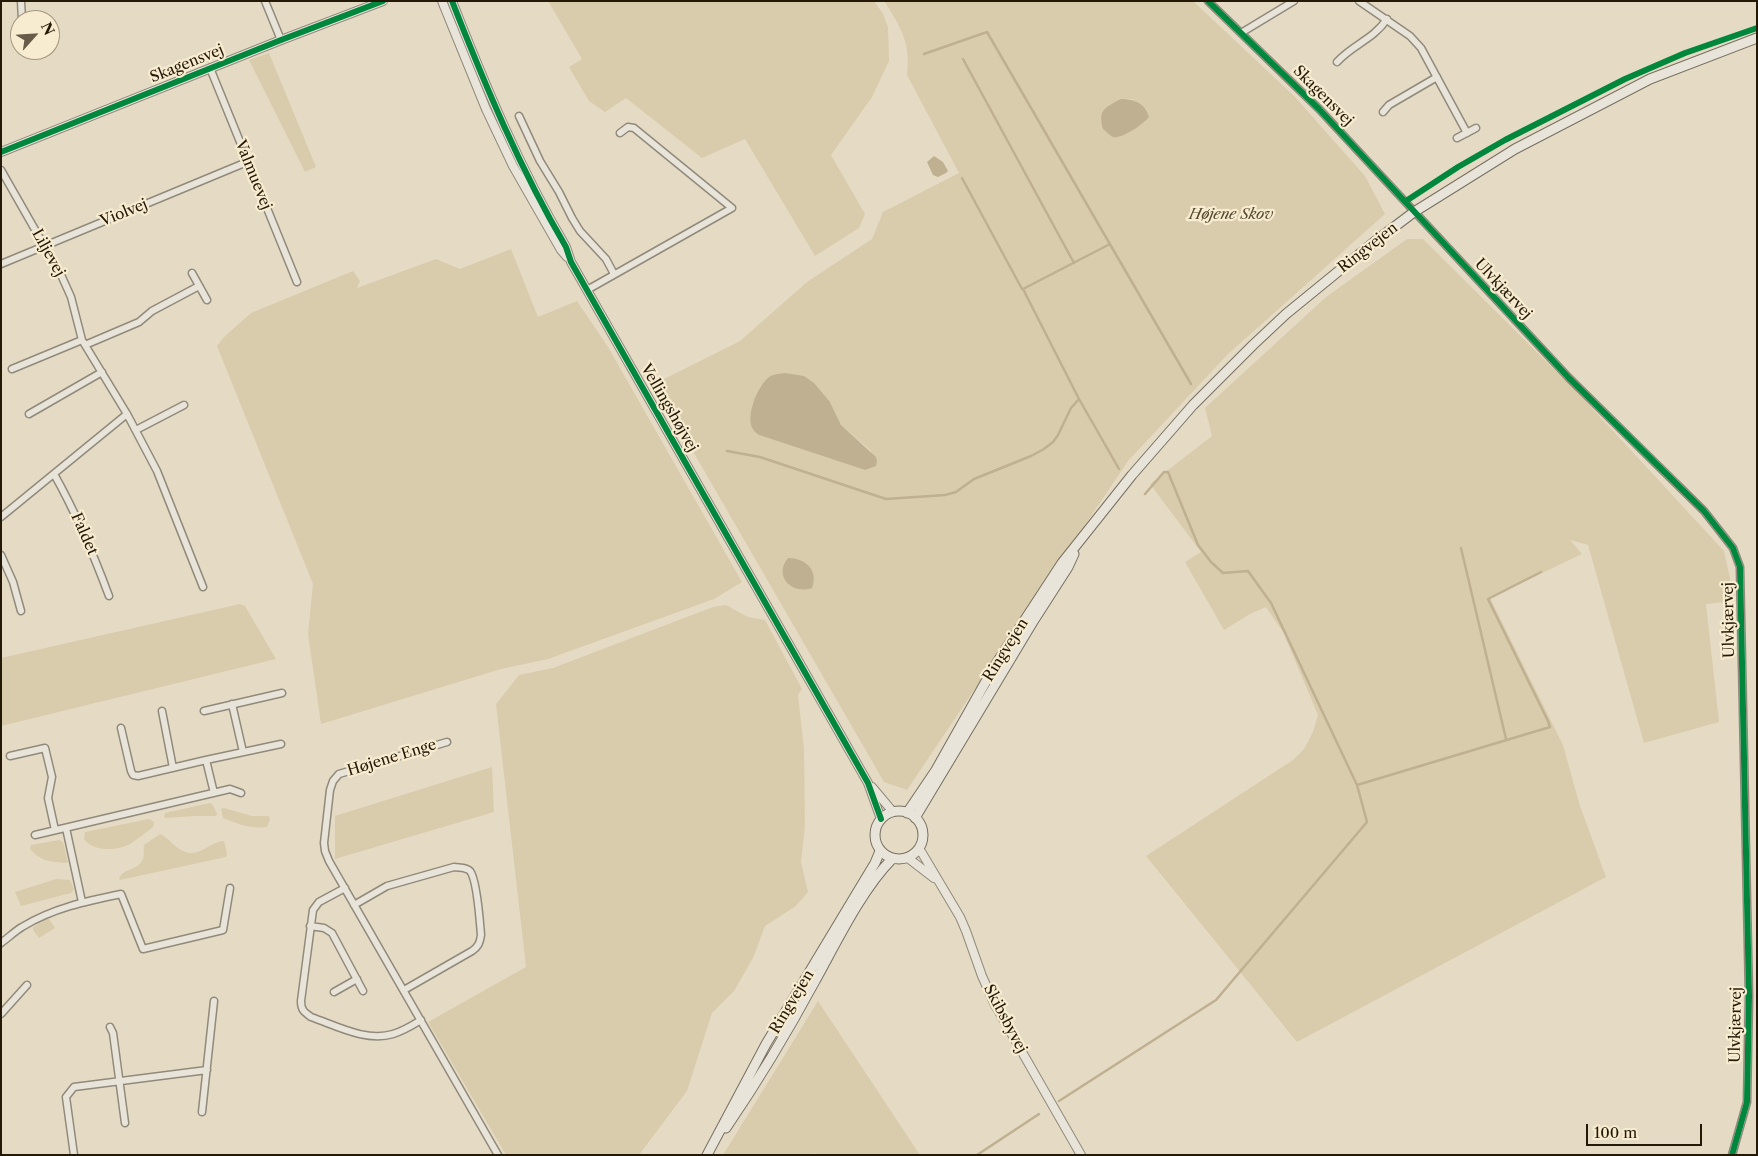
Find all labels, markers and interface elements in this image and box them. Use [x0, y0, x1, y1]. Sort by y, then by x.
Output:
north arrow [10, 10, 60, 60]
text: N [37, 19, 58, 38]
street label: Skagensvej [148, 41, 226, 87]
street label: Skagensvej [1289, 62, 1357, 130]
street label: Valmuevej [231, 138, 275, 212]
street label: Violvej [98, 195, 150, 231]
park label: Højene Skov [1189, 206, 1273, 224]
street label: Ringvejen [1334, 219, 1402, 277]
street label: Liljevej [28, 226, 68, 280]
street label: Ulvkjærvej [1470, 255, 1536, 323]
street label: Vellingshøjvej [637, 361, 701, 455]
street label: Faldet [67, 510, 101, 558]
street label: Ulvkjærvej [1719, 582, 1739, 658]
street label: Ringvejen [980, 615, 1032, 685]
street label: Højene Enge [345, 736, 439, 780]
street label: Ringvejen [766, 967, 818, 1037]
street label: Skibsbyvej [979, 982, 1031, 1056]
street label: Ulvkjærvej [1726, 987, 1746, 1063]
scale bar [1588, 1114, 1704, 1146]
text: 100 m [1594, 1123, 1637, 1142]

